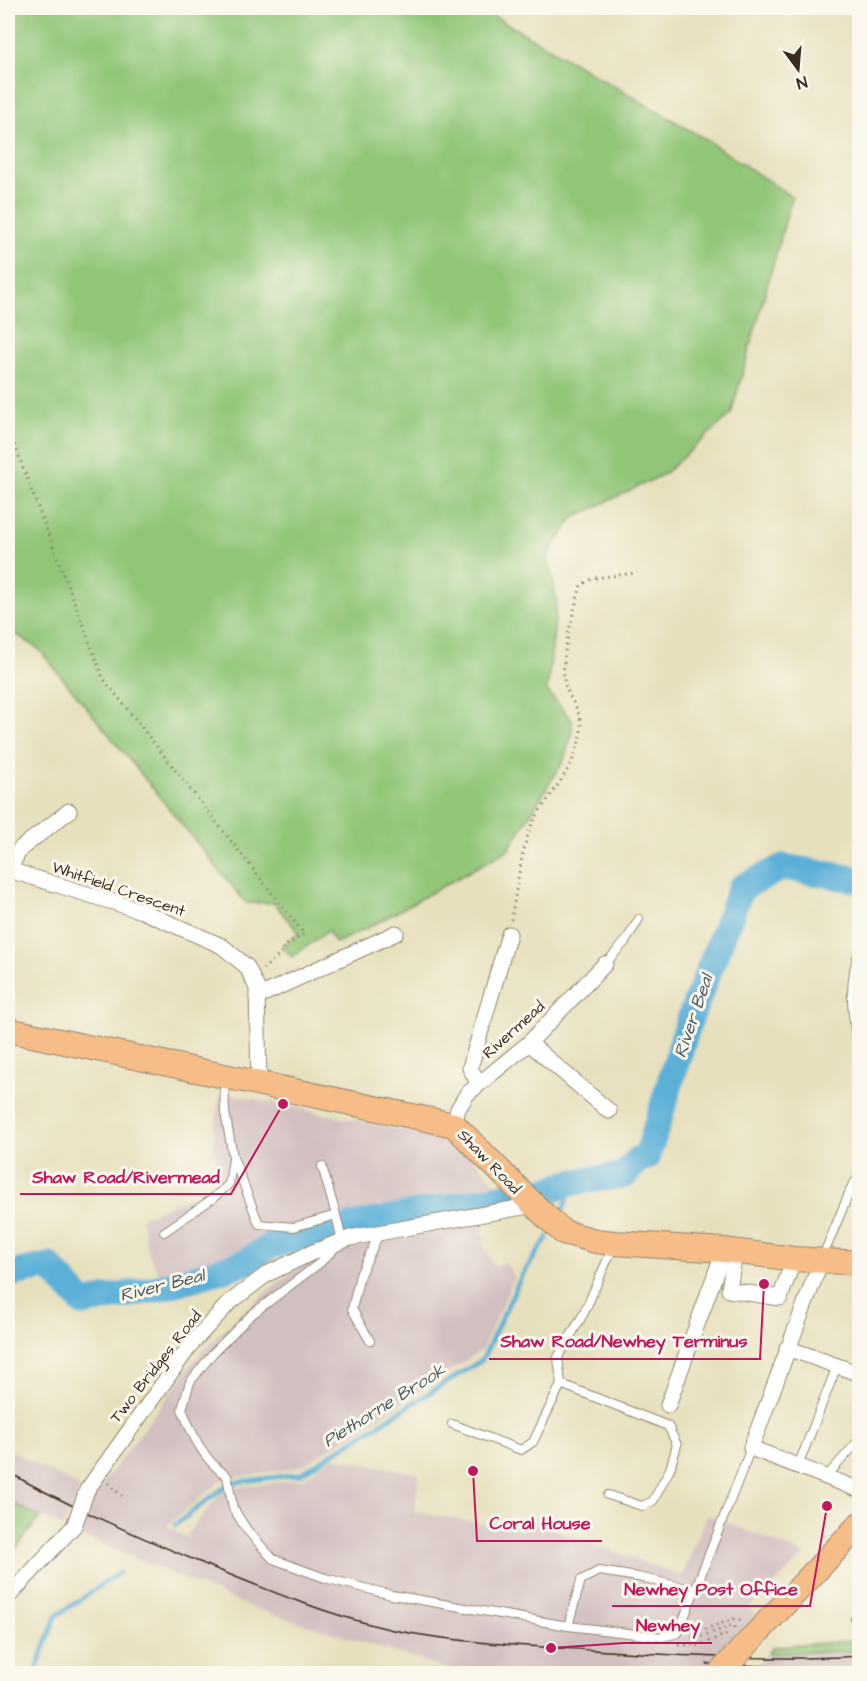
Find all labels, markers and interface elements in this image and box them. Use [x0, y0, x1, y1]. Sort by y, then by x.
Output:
north arrow [768, 39, 828, 99]
text: N [794, 71, 810, 94]
street label: Whitfield Crescent [49, 856, 189, 922]
water label: River Beal [668, 969, 720, 1061]
street label: Rivermead [478, 996, 550, 1064]
street label: Shaw Road [453, 1124, 526, 1199]
callout: Shaw Road/Rivermead [20, 1158, 231, 1194]
text: Shaw Road/Rivermead [31, 1165, 221, 1190]
water label: River Beal [117, 1262, 209, 1308]
street label: Two Bridges Road [105, 1306, 207, 1428]
callout: Shaw Road/Newhey Terminus [489, 1323, 760, 1359]
text: Shaw Road/Newhey Terminus [499, 1329, 748, 1355]
water label: Piethorne Brook [318, 1357, 451, 1453]
callout: Coral House [477, 1505, 602, 1541]
text: Coral House [490, 1511, 591, 1536]
callout: Newhey Post Office [612, 1570, 810, 1606]
text: Newhey Post Office [624, 1577, 798, 1603]
callout: Newhey [624, 1607, 712, 1643]
text: Newhey [636, 1613, 700, 1639]

